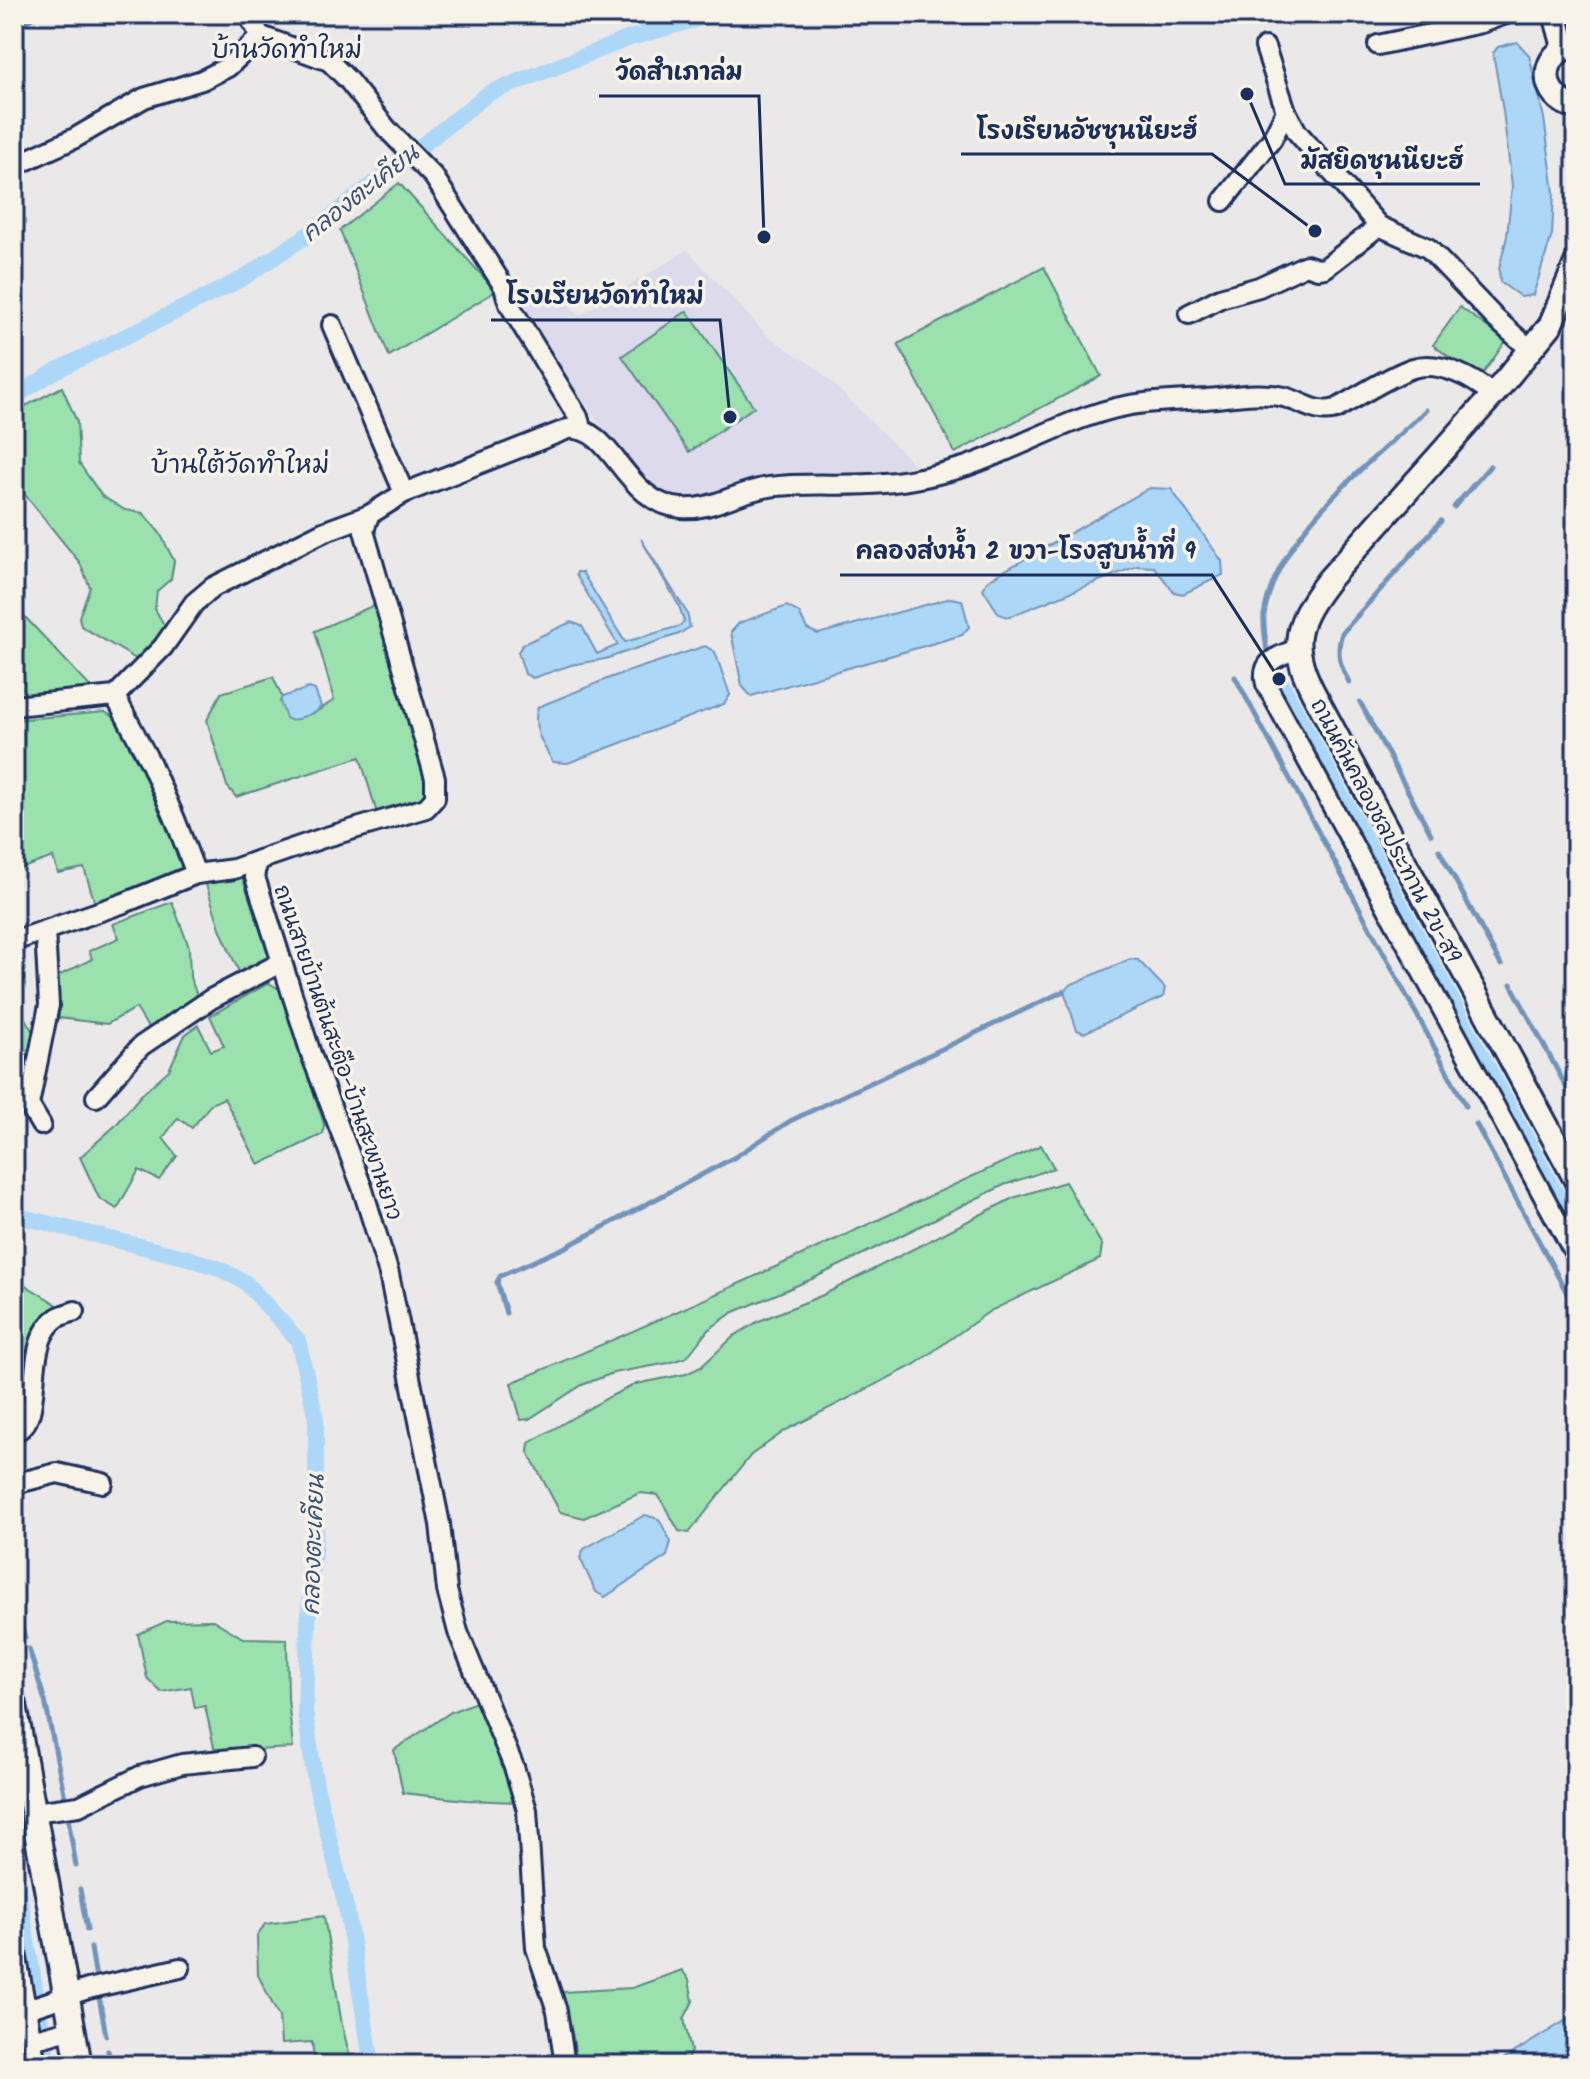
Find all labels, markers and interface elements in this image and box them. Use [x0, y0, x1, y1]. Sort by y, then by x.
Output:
district label: บ้านวัดทำใหม่ [212, 30, 362, 72]
callout: วัดสำเภาล่ม [599, 48, 759, 96]
text: วัดสำเภาล่ม [615, 54, 743, 93]
callout: โรงเรียนอัซซุนนียะฮ์ [961, 106, 1212, 154]
text: โรงเรียนอัซซุนนียะฮ์ [976, 113, 1198, 152]
water label: คลองตะเคียน [294, 134, 430, 253]
callout: มัสยิดซุนนียะฮ์ [1285, 136, 1480, 184]
text: มัสยิดซุนนียะฮ์ [1301, 143, 1464, 182]
callout: โรงเรียนวัดทำใหม่ [491, 272, 720, 320]
text: โรงเรียนวัดทำใหม่ [506, 278, 703, 317]
district label: บ้านใต้วัดทำใหม่ [151, 445, 329, 487]
text: คลองส่งน้ำ 2 ขวา-โรงสูบน้ำที่ 9 [856, 526, 1196, 572]
callout: คลองส่งน้ำ 2 ขวา-โรงสูบน้ำที่ 9 [840, 527, 1212, 575]
street label: ถนนคันคลองชลประทาน 2ข-ส9 [1300, 692, 1470, 970]
street label: ถนนสายบ้านต้นสะตือ-บ้านสะพานยาว [263, 880, 411, 1225]
water label: คลองตะเคียน [293, 1472, 337, 1616]

